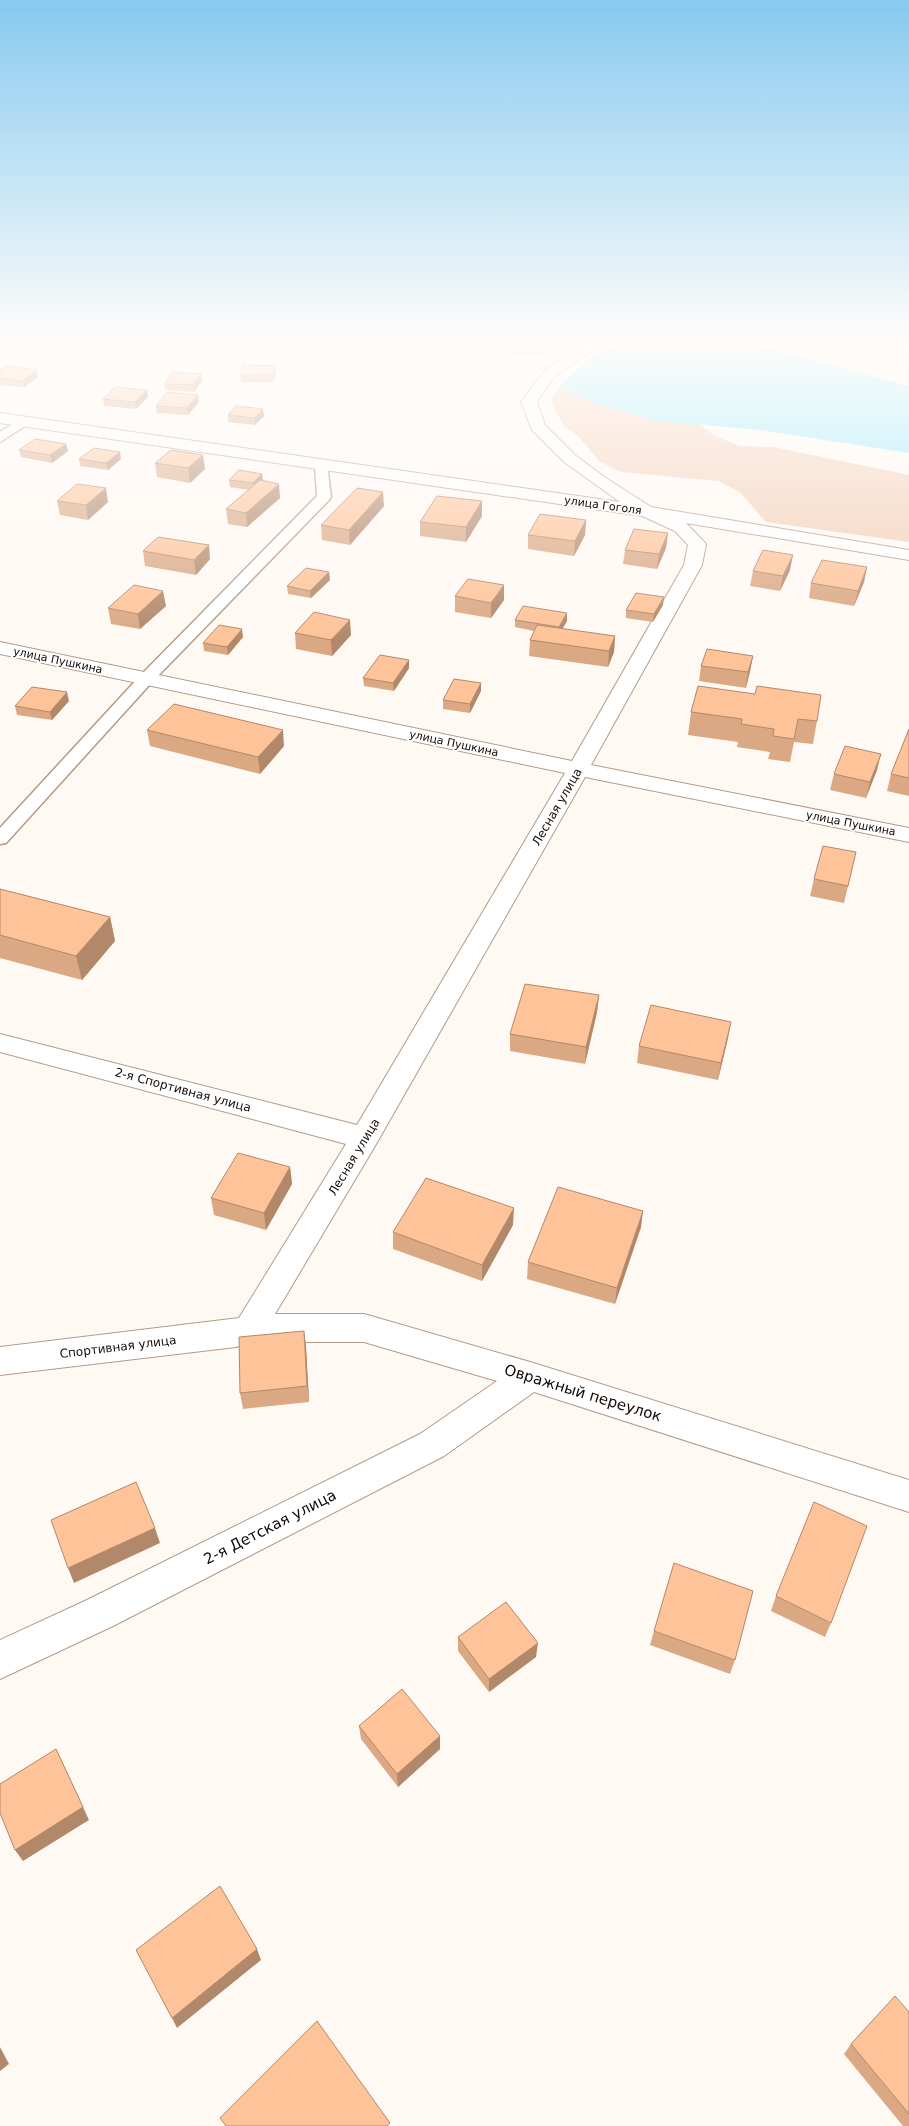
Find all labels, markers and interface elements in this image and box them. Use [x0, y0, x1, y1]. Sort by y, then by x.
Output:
street label: улица Гоголя [563, 494, 642, 517]
street label: улица Пушкина [12, 645, 104, 676]
street label: улица Пушкина [408, 728, 500, 759]
street label: Лесная улица [529, 766, 585, 848]
street label: улица Пушкина [805, 808, 897, 839]
street label: 2-я Спортивная улица [113, 1065, 253, 1115]
street label: Лесная улица [326, 1116, 382, 1198]
street label: Спортивная улица [59, 1333, 177, 1361]
street label: Овражный переулок [502, 1360, 664, 1426]
street label: 2-я Детская улица [201, 1486, 339, 1568]

